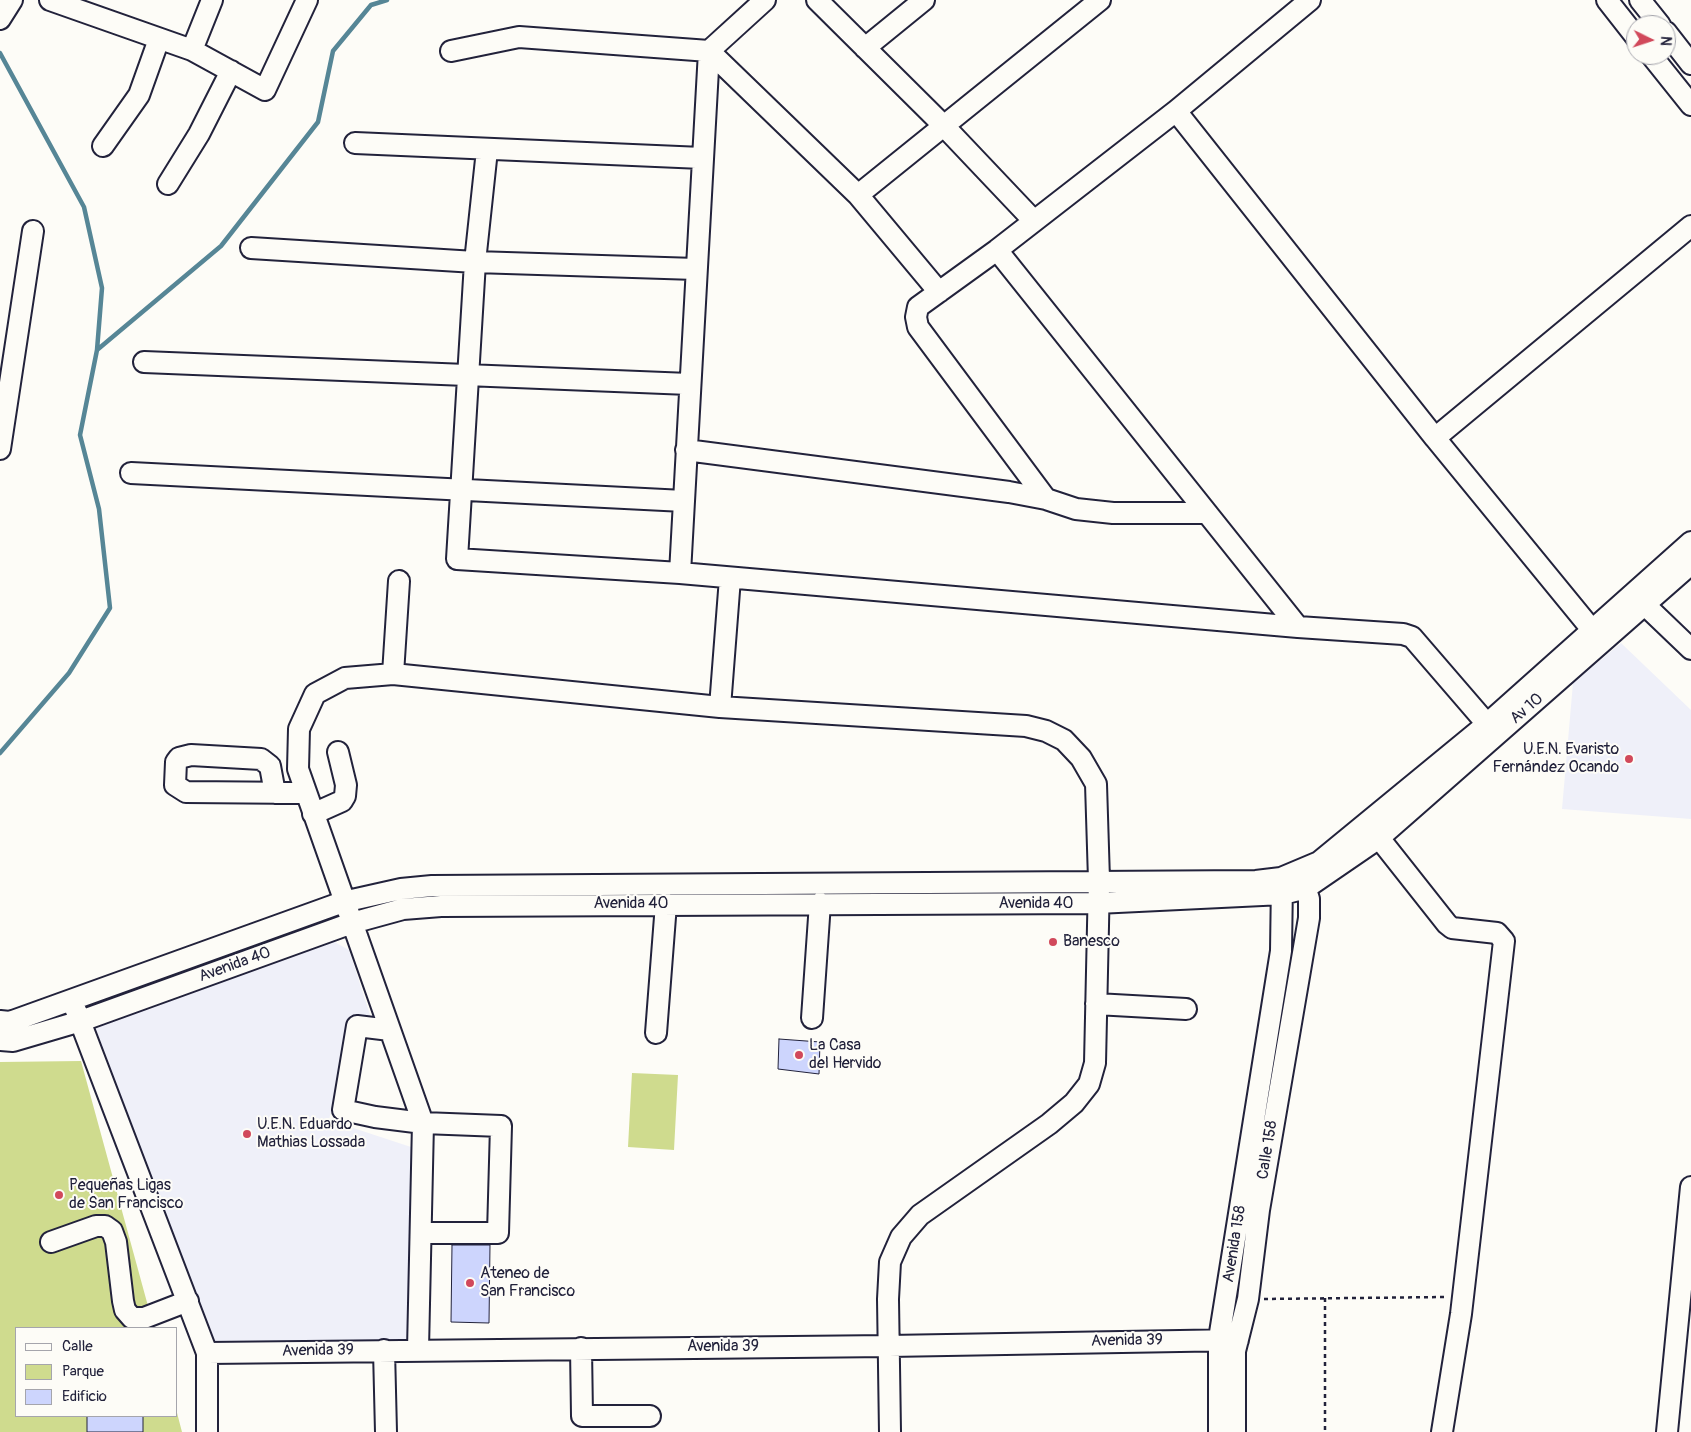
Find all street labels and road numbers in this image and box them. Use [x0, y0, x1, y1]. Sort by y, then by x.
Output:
street label: Av 10 [1507, 690, 1547, 728]
street label: Avenida 40 [593, 894, 669, 914]
street label: Avenida 40 [998, 894, 1074, 914]
street label: Avenida 40 [196, 943, 274, 987]
street label: Calle 158 [1254, 1119, 1282, 1181]
street label: Avenida 158 [1219, 1204, 1251, 1284]
street label: Avenida 39 [1091, 1331, 1163, 1351]
street label: Avenida 39 [687, 1337, 759, 1357]
street label: Avenida 39 [282, 1341, 354, 1361]

